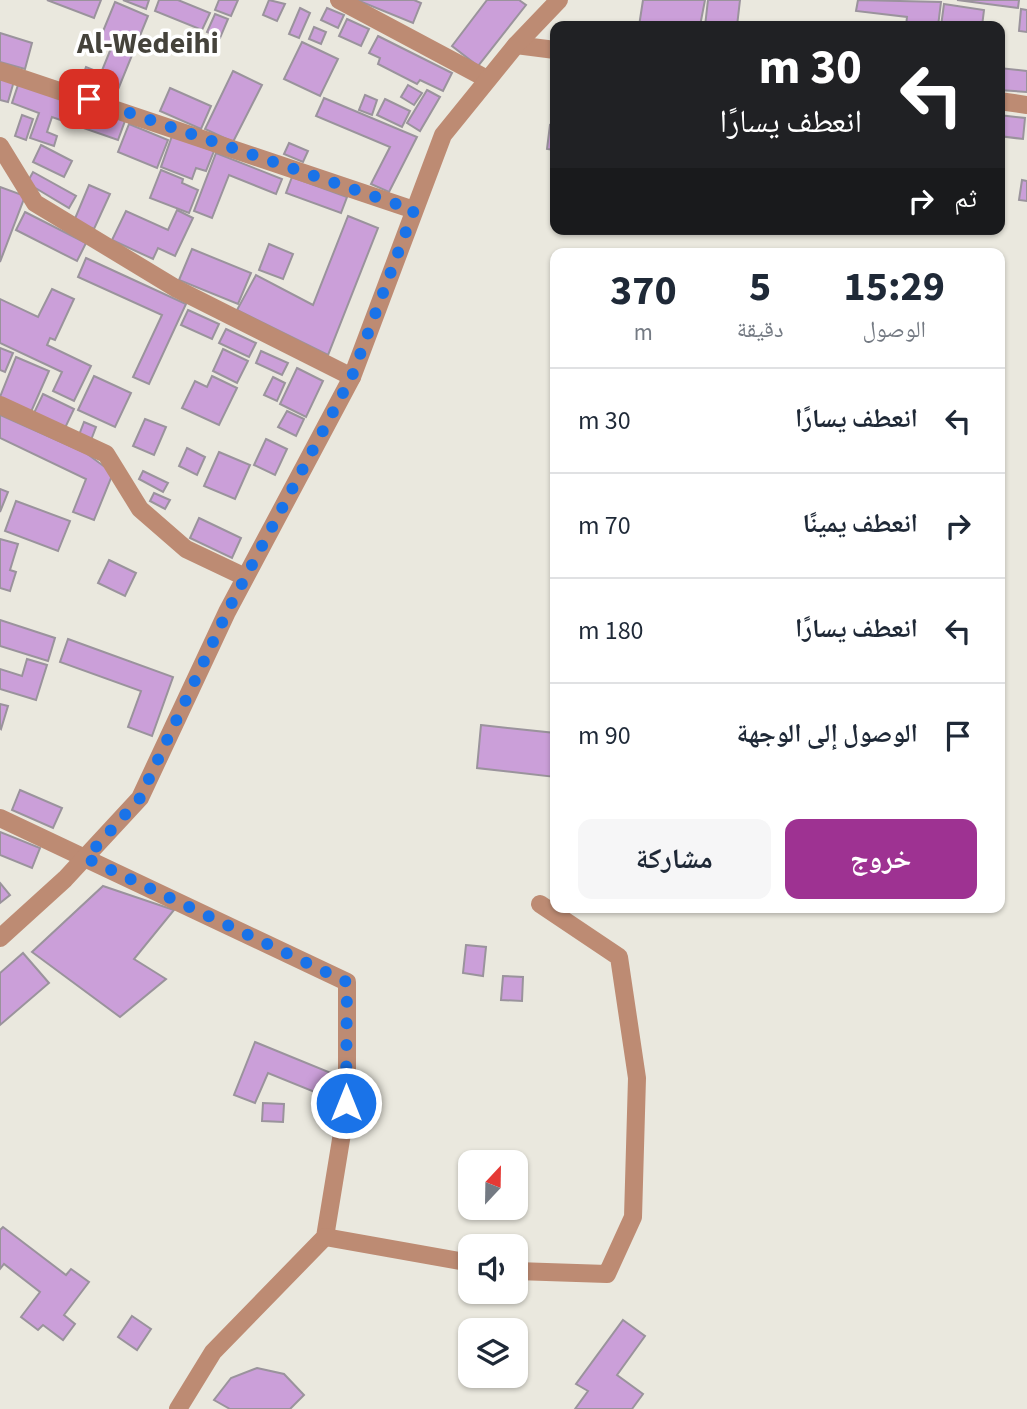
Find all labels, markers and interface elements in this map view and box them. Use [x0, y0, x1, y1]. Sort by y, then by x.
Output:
district label: Al-Wedeihi [76, 22, 219, 65]
text: 30 m [758, 33, 862, 103]
icon: left [886, 49, 977, 140]
pin [59, 69, 119, 129]
icon: arrive [70, 80, 108, 118]
text: انعطف يسارًا [719, 99, 862, 145]
text: ثم [954, 180, 977, 217]
icon: right [902, 182, 940, 220]
text: 5 [749, 257, 771, 317]
text: 15:29 [844, 257, 945, 317]
text: 370 [610, 261, 677, 321]
text: دقيقة [737, 313, 784, 346]
text: الوصول [862, 313, 926, 346]
text: m [634, 316, 653, 349]
text: انعطف يسارًا [795, 400, 918, 437]
text: 30 m [578, 402, 631, 439]
icon: left [939, 402, 977, 440]
text: انعطف يمينًا [803, 505, 918, 542]
text: 70 m [578, 507, 631, 544]
icon: right [939, 507, 977, 545]
text: انعطف يسارًا [795, 610, 918, 647]
text: 180 m [578, 612, 644, 649]
icon: left [939, 612, 977, 650]
text: الوصول إلى الوجهة [737, 715, 918, 752]
text: 90 m [578, 717, 631, 754]
icon: arrive [939, 717, 977, 755]
button: مشاركة [578, 819, 771, 899]
button: خروج [785, 819, 977, 899]
position arrow [309, 1066, 383, 1140]
north arrow [458, 1150, 528, 1220]
map controls [458, 1150, 528, 1388]
button: sound [458, 1234, 528, 1304]
button: layers [458, 1318, 528, 1388]

